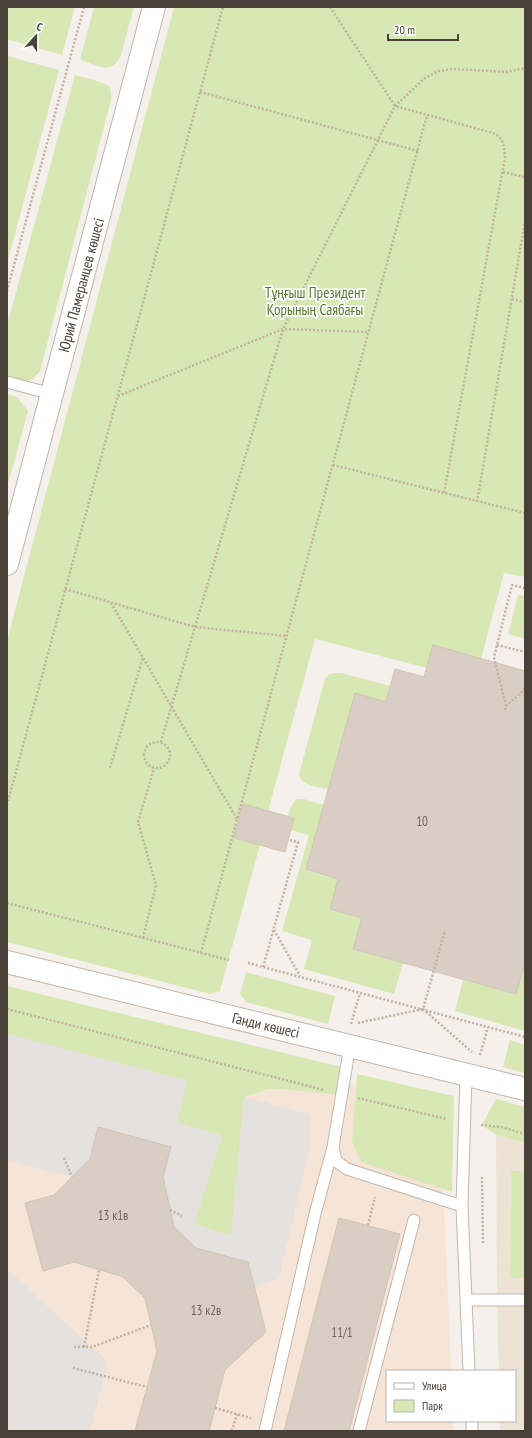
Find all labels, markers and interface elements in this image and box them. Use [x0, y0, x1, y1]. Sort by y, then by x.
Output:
north arrow [16, 16, 56, 56]
scale bar [388, 16, 458, 42]
text: С [35, 19, 44, 34]
text: 20 m [394, 22, 415, 37]
street label: Юрий Памеранцев көшесі [54, 216, 108, 354]
park label: Тұңғыш Президент Қорының Саябағы [265, 283, 365, 319]
house number: 10 [416, 813, 428, 830]
street label: Ганди көшесі [230, 1008, 302, 1042]
house number: 13 к1в [98, 1207, 128, 1224]
house number: 13 к2в [191, 1302, 221, 1319]
house number: 11/1 [331, 1324, 353, 1341]
legend [386, 1370, 516, 1422]
text: Улица [422, 1378, 447, 1393]
text: Парк [422, 1398, 443, 1413]

